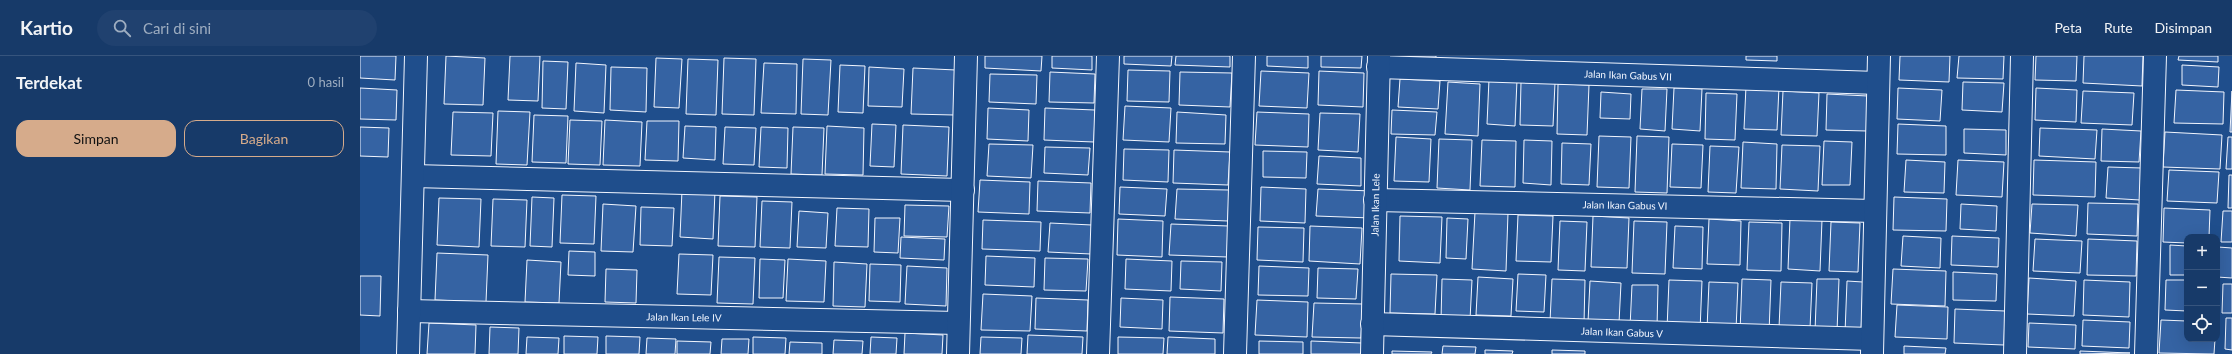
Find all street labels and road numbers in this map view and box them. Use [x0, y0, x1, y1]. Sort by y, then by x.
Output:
street label: Jalan Ikan Gabus VII [1584, 67, 1672, 83]
street label: Jalan Ikan Lele [1368, 173, 1382, 237]
street label: Jalan Ikan Gabus VI [1582, 198, 1668, 212]
street label: Jalan Ikan Lele IV [646, 310, 722, 324]
street label: Jalan Ikan Gabus V [1581, 325, 1663, 339]

